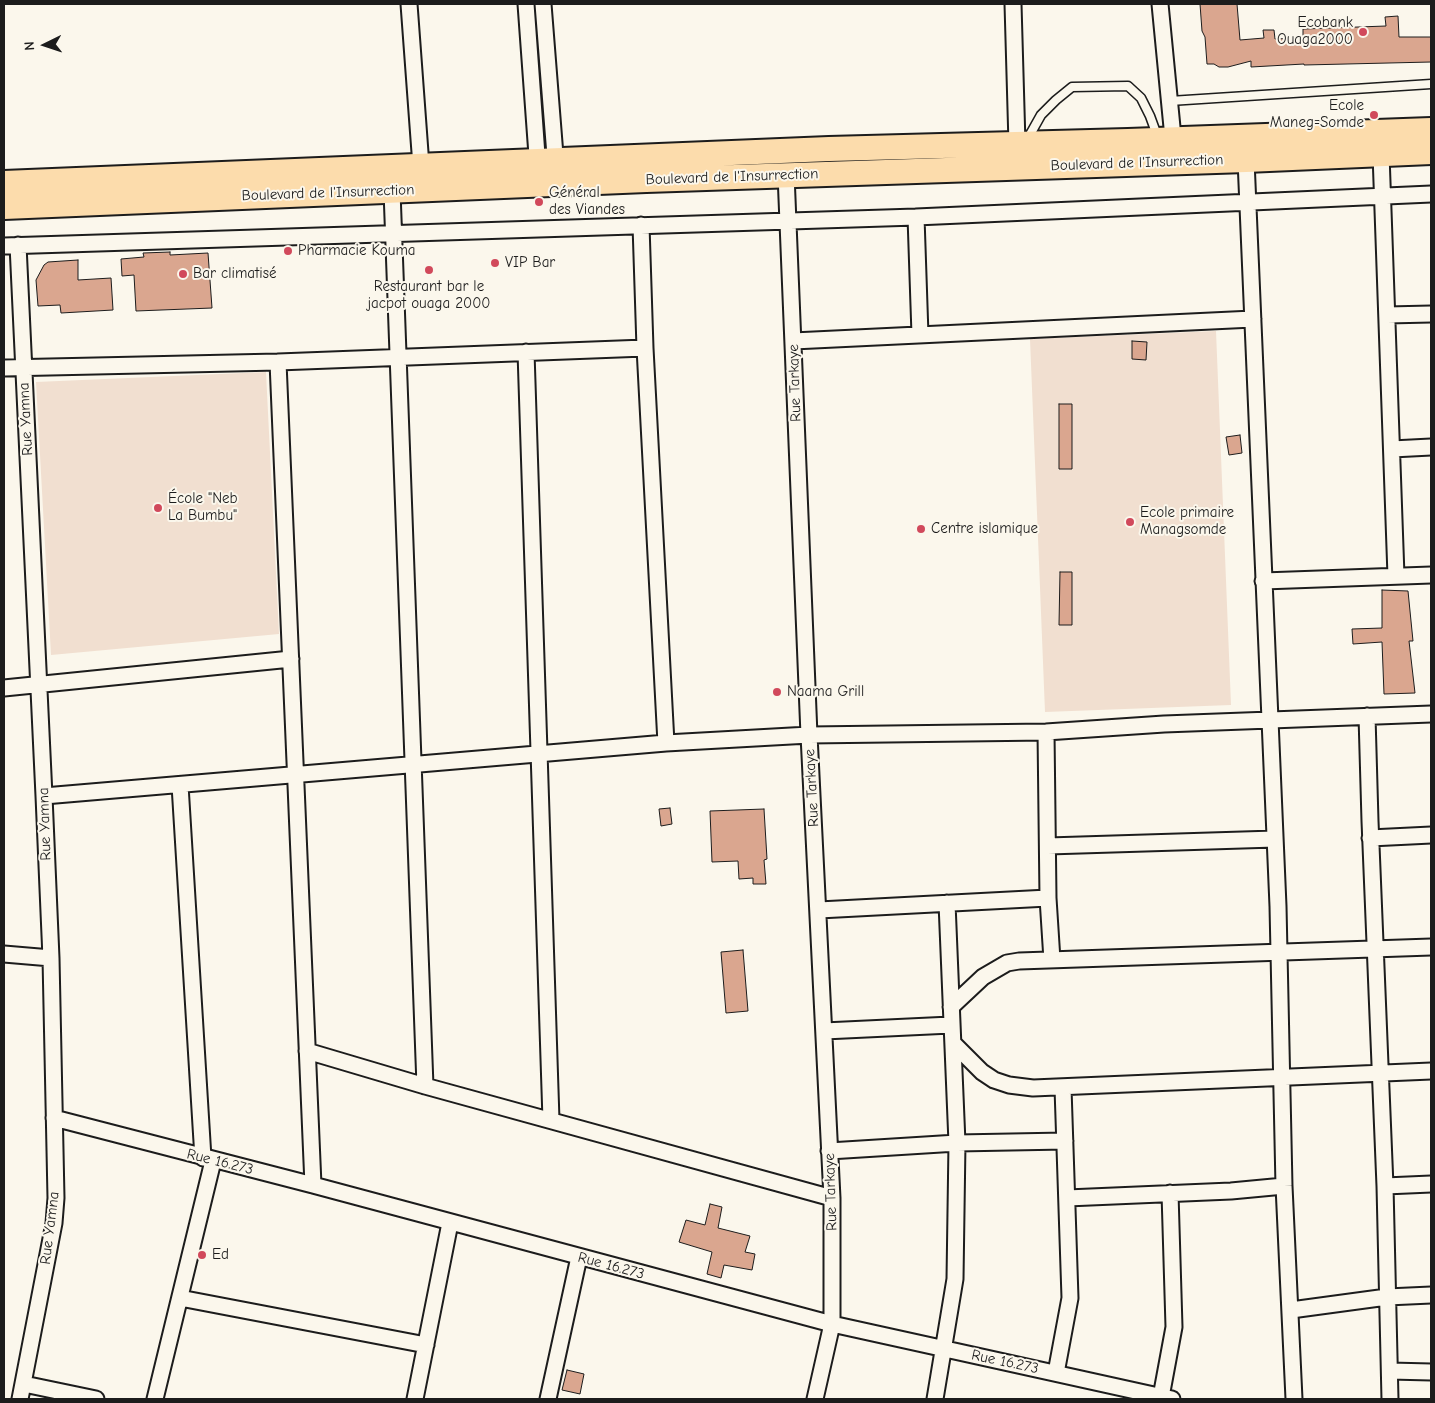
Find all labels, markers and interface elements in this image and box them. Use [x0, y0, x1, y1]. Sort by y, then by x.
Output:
place label: Ecobank Ouaga2000 [1277, 14, 1353, 49]
north arrow [20, 20, 70, 70]
marker: Ecobank Ouaga2000 [1357, 26, 1369, 38]
text: N [21, 41, 38, 51]
place label: Ecole Maneg-Somde [1270, 97, 1364, 132]
marker: Ecole Maneg-Somde [1368, 109, 1380, 121]
street label: Boulevard de l'Insurrection [1050, 151, 1224, 175]
street label: Boulevard de l'Insurrection [645, 165, 819, 189]
street label: Boulevard de l'Insurrection [241, 181, 415, 205]
place label: Général des Viandes [549, 184, 625, 219]
marker: Général des Viandes [533, 196, 545, 208]
place label: Pharmacie Kouma [298, 242, 416, 260]
marker: Pharmacie Kouma [282, 245, 294, 257]
place label: VIP Bar [505, 254, 555, 272]
marker: VIP Bar [489, 257, 501, 269]
marker: Restaurant bar le jacpot ouaga 2000 [423, 264, 435, 276]
place label: Bar climatisé [193, 265, 276, 283]
marker: Bar climatisé [177, 268, 189, 280]
place label: Restaurant bar le jacpot ouaga 2000 [368, 278, 490, 313]
street label: Rue Tarkaye [785, 344, 805, 422]
street label: Rue Yamna [15, 382, 37, 456]
place label: École "Neb La Bumbu" [168, 490, 238, 525]
marker: École "Neb La Bumbu" [152, 502, 164, 514]
place label: Ecole primaire Managsomde [1140, 504, 1234, 539]
marker: Ecole primaire Managsomde [1124, 516, 1136, 528]
place label: Centre islamique [931, 520, 1038, 538]
marker: Centre islamique [915, 523, 927, 535]
place label: Naama Grill [787, 683, 864, 701]
marker: Naama Grill [771, 686, 783, 698]
street label: Rue Tarkaye [801, 749, 823, 827]
street label: Rue Yamna [35, 787, 55, 861]
street label: Rue 16.273 [185, 1145, 255, 1179]
street label: Rue Tarkaye [821, 1153, 841, 1231]
street label: Rue Yamna [37, 1191, 63, 1265]
place label: Ed [212, 1246, 229, 1264]
marker: Ed [196, 1249, 208, 1261]
street label: Rue 16.273 [576, 1249, 646, 1283]
street label: Rue 16.273 [970, 1346, 1040, 1378]

